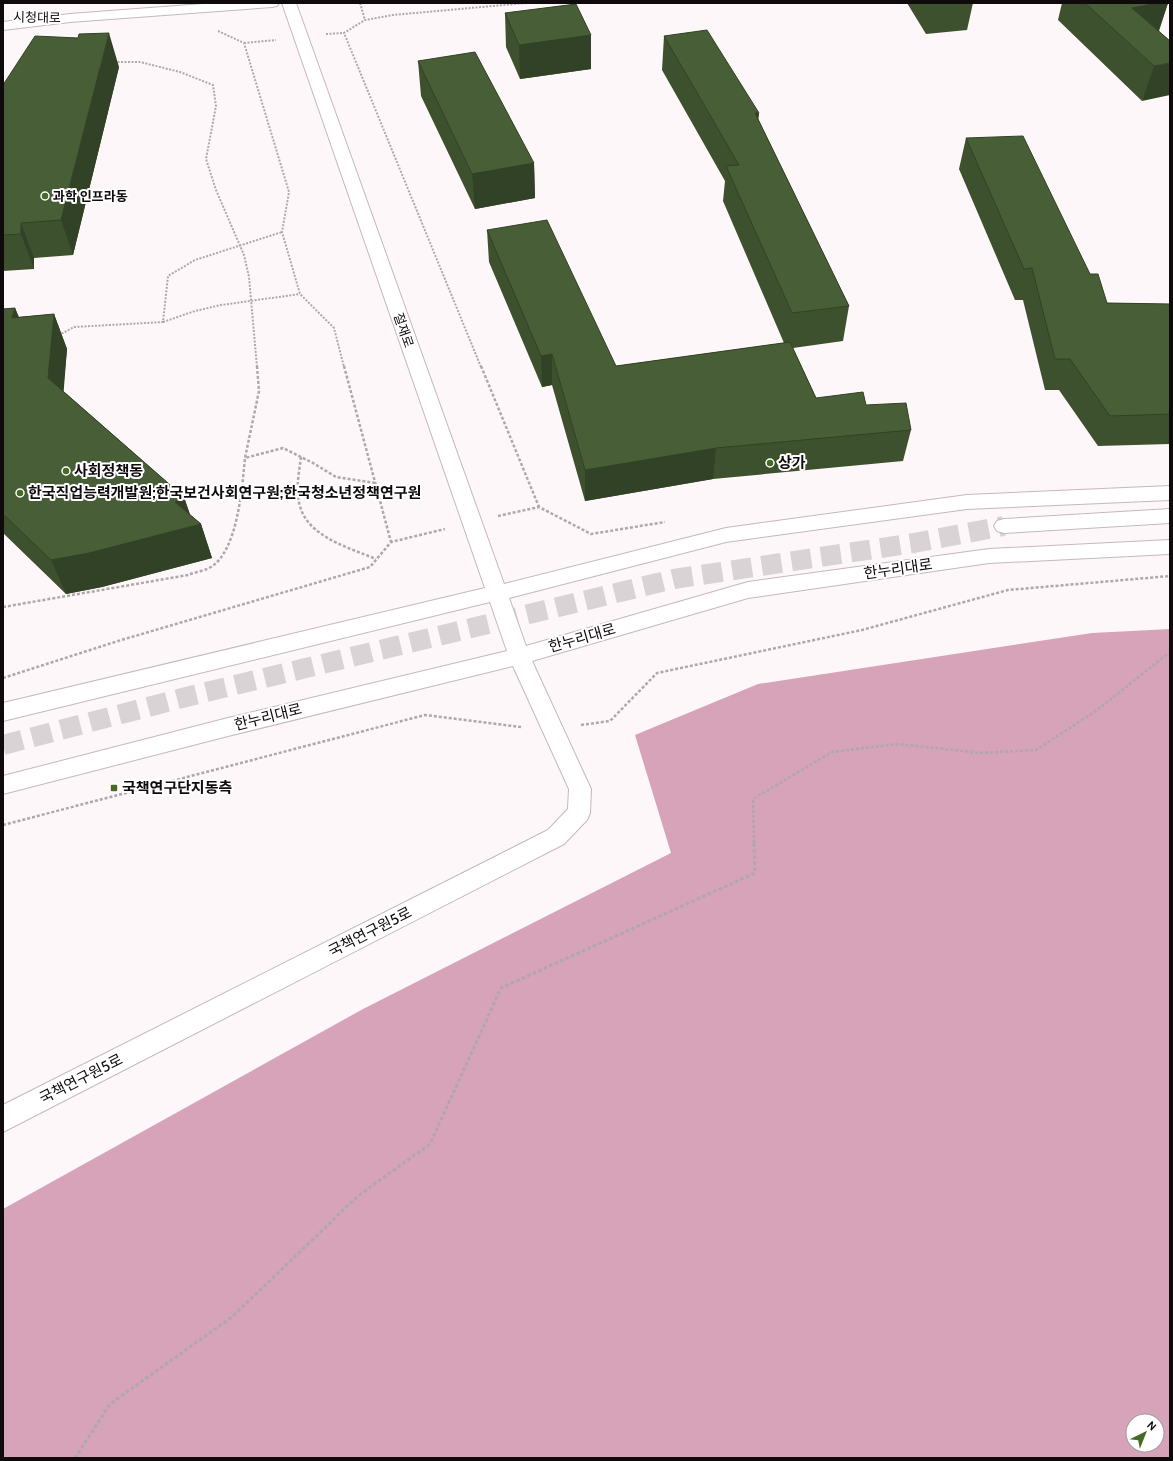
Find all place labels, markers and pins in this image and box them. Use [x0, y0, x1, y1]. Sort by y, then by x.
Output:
place label: 과학 인프라동 [53, 188, 128, 204]
marker: 과학 인프라동 [40, 191, 50, 201]
place label: 상가 [778, 454, 806, 472]
marker: 상가 [765, 458, 775, 468]
place label: 사회정책동 [74, 462, 143, 480]
marker: 사회정책동 [61, 466, 71, 476]
place label: 한국직업능력개발원;한국보건사회연구원;한국청소년정책연구원 [28, 484, 421, 502]
marker: 한국직업능력개발원;한국보건사회연구원;한국청소년정책연구원 [15, 488, 25, 498]
place label: 국책연구단지동측 [122, 779, 233, 797]
marker: 국책연구단지동측 [109, 783, 119, 793]

